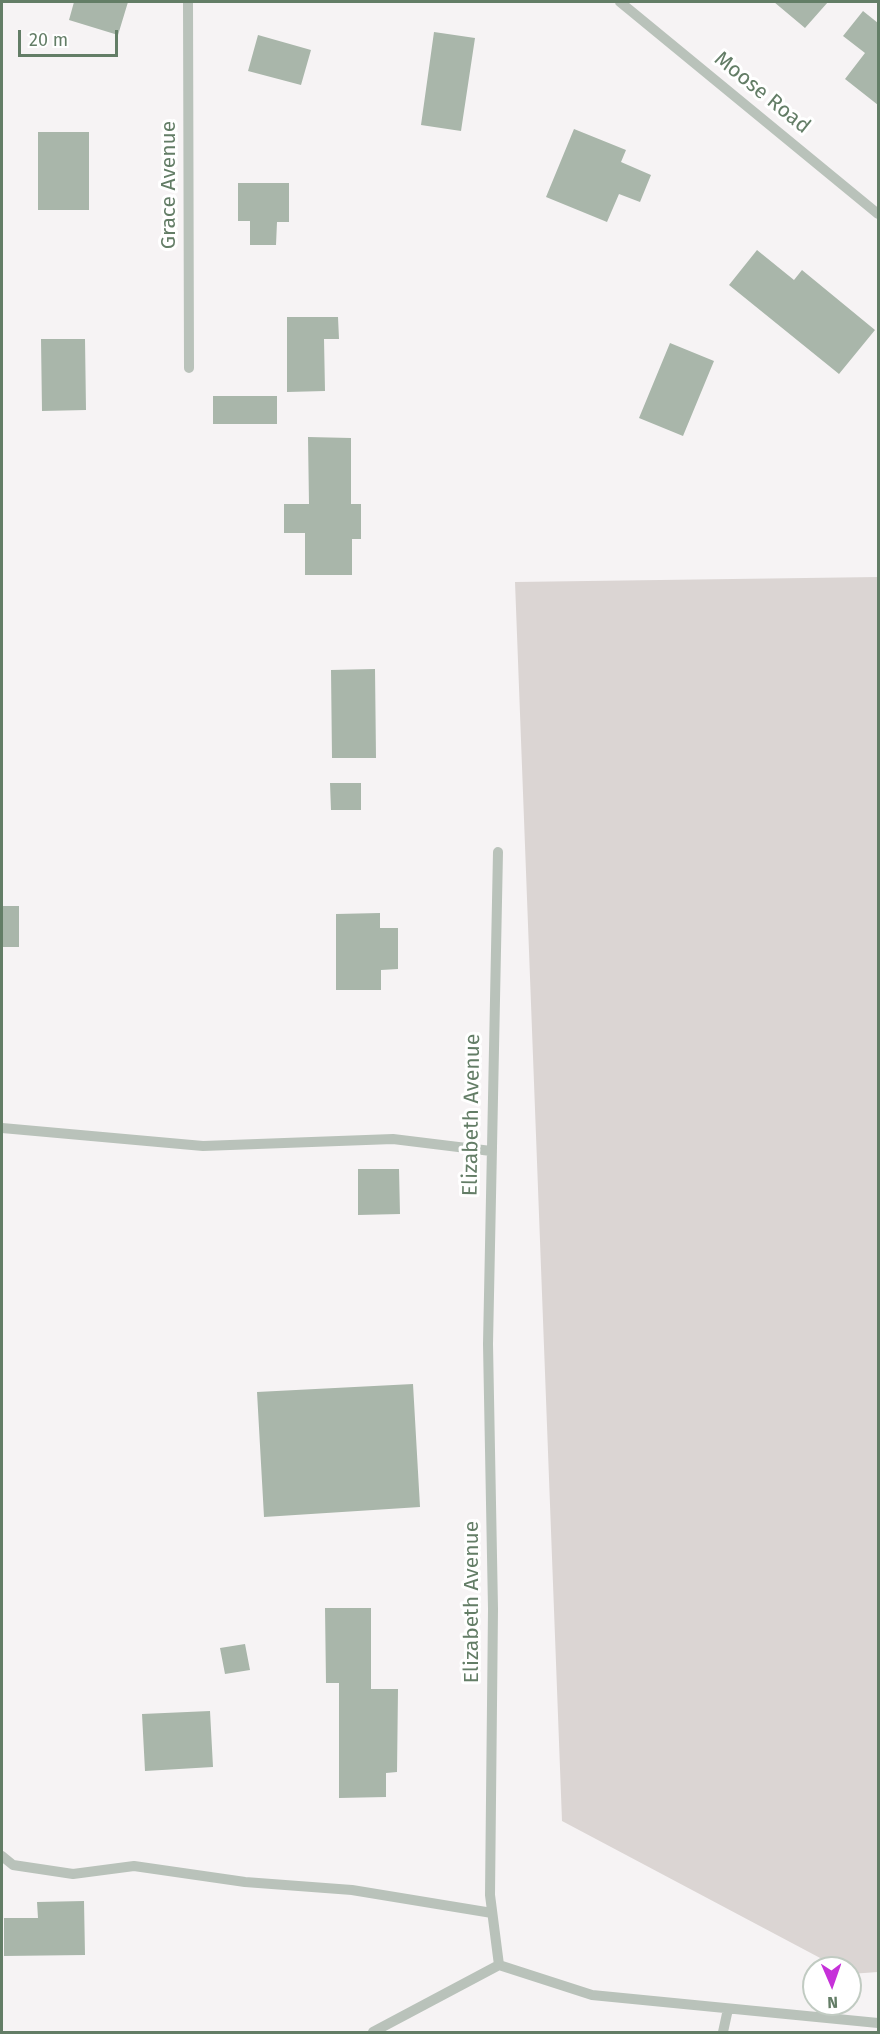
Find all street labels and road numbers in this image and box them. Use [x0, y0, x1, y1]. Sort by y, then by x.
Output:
street label: Moose Road [709, 47, 815, 139]
street label: Grace Avenue [156, 121, 182, 249]
street label: Elizabeth Avenue [458, 1034, 486, 1196]
street label: Elizabeth Avenue [459, 1521, 485, 1683]

